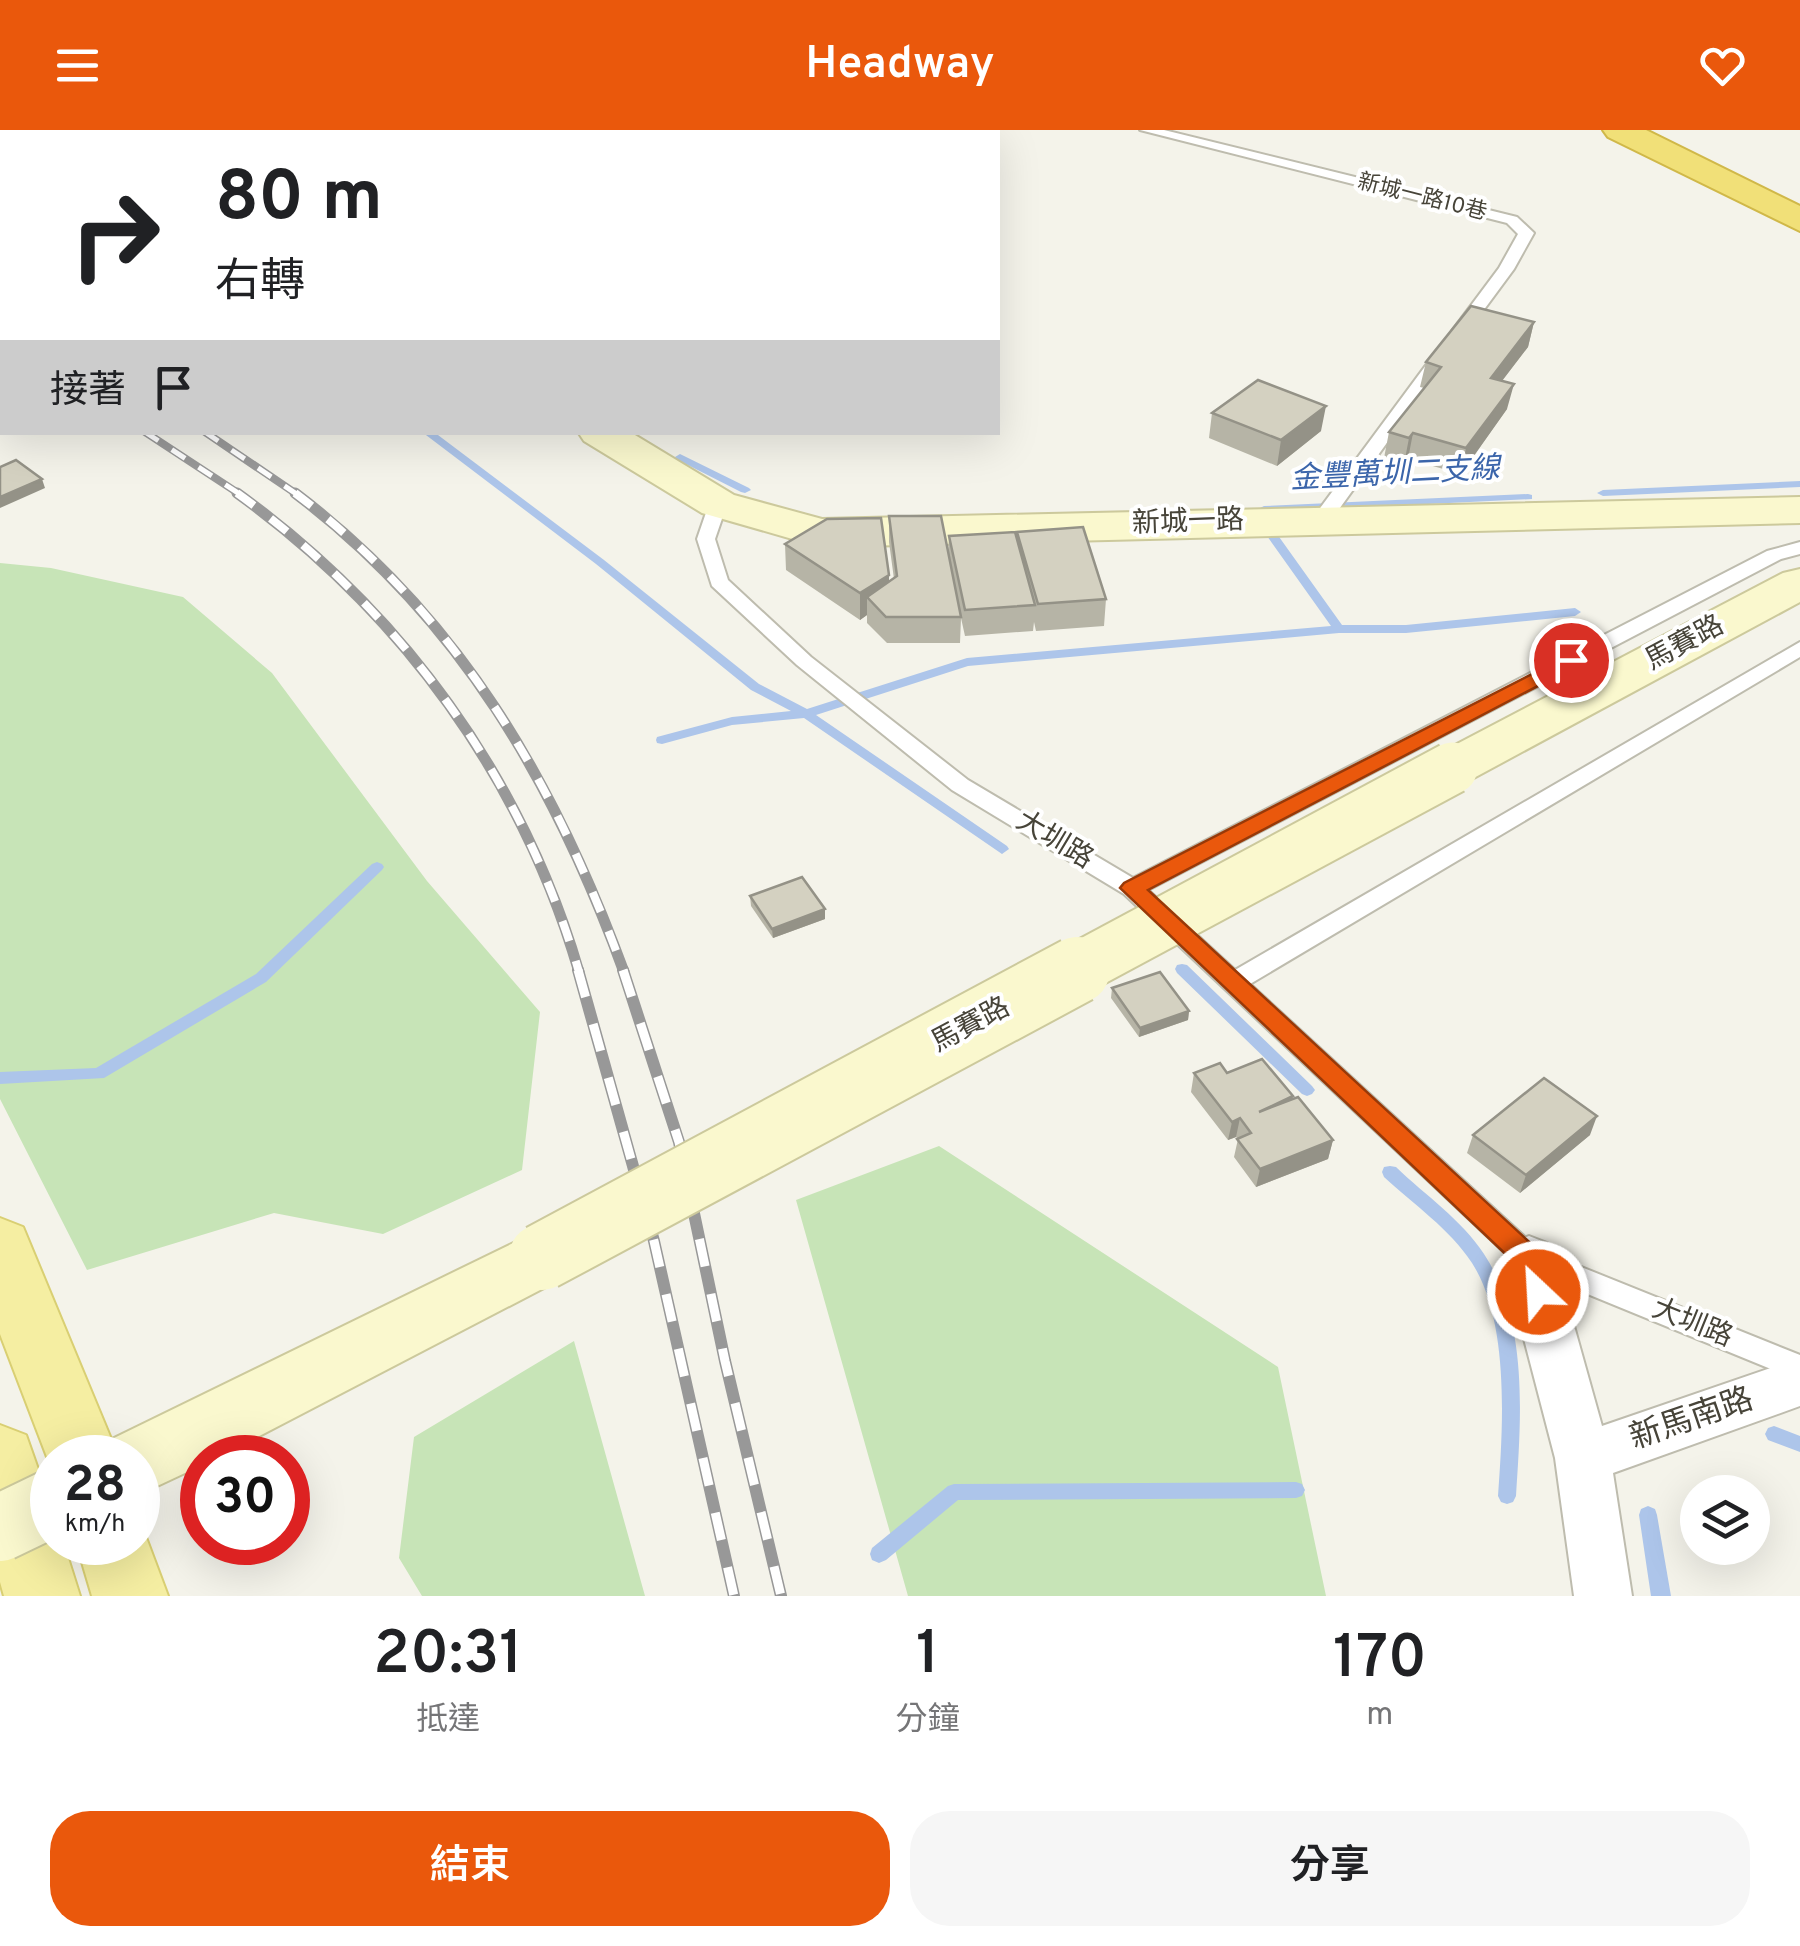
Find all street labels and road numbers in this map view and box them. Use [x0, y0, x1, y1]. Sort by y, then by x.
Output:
street label: 新城一路10巷 [1355, 169, 1489, 227]
street label: 新城一路 [1131, 503, 1245, 543]
street label: 馬賽路 [1639, 608, 1731, 680]
street label: 大圳路 [1009, 804, 1099, 878]
street label: 馬賽路 [925, 990, 1017, 1062]
street label: 大圳路 [1646, 1292, 1738, 1356]
street label: 新馬南路 [1625, 1380, 1759, 1460]

